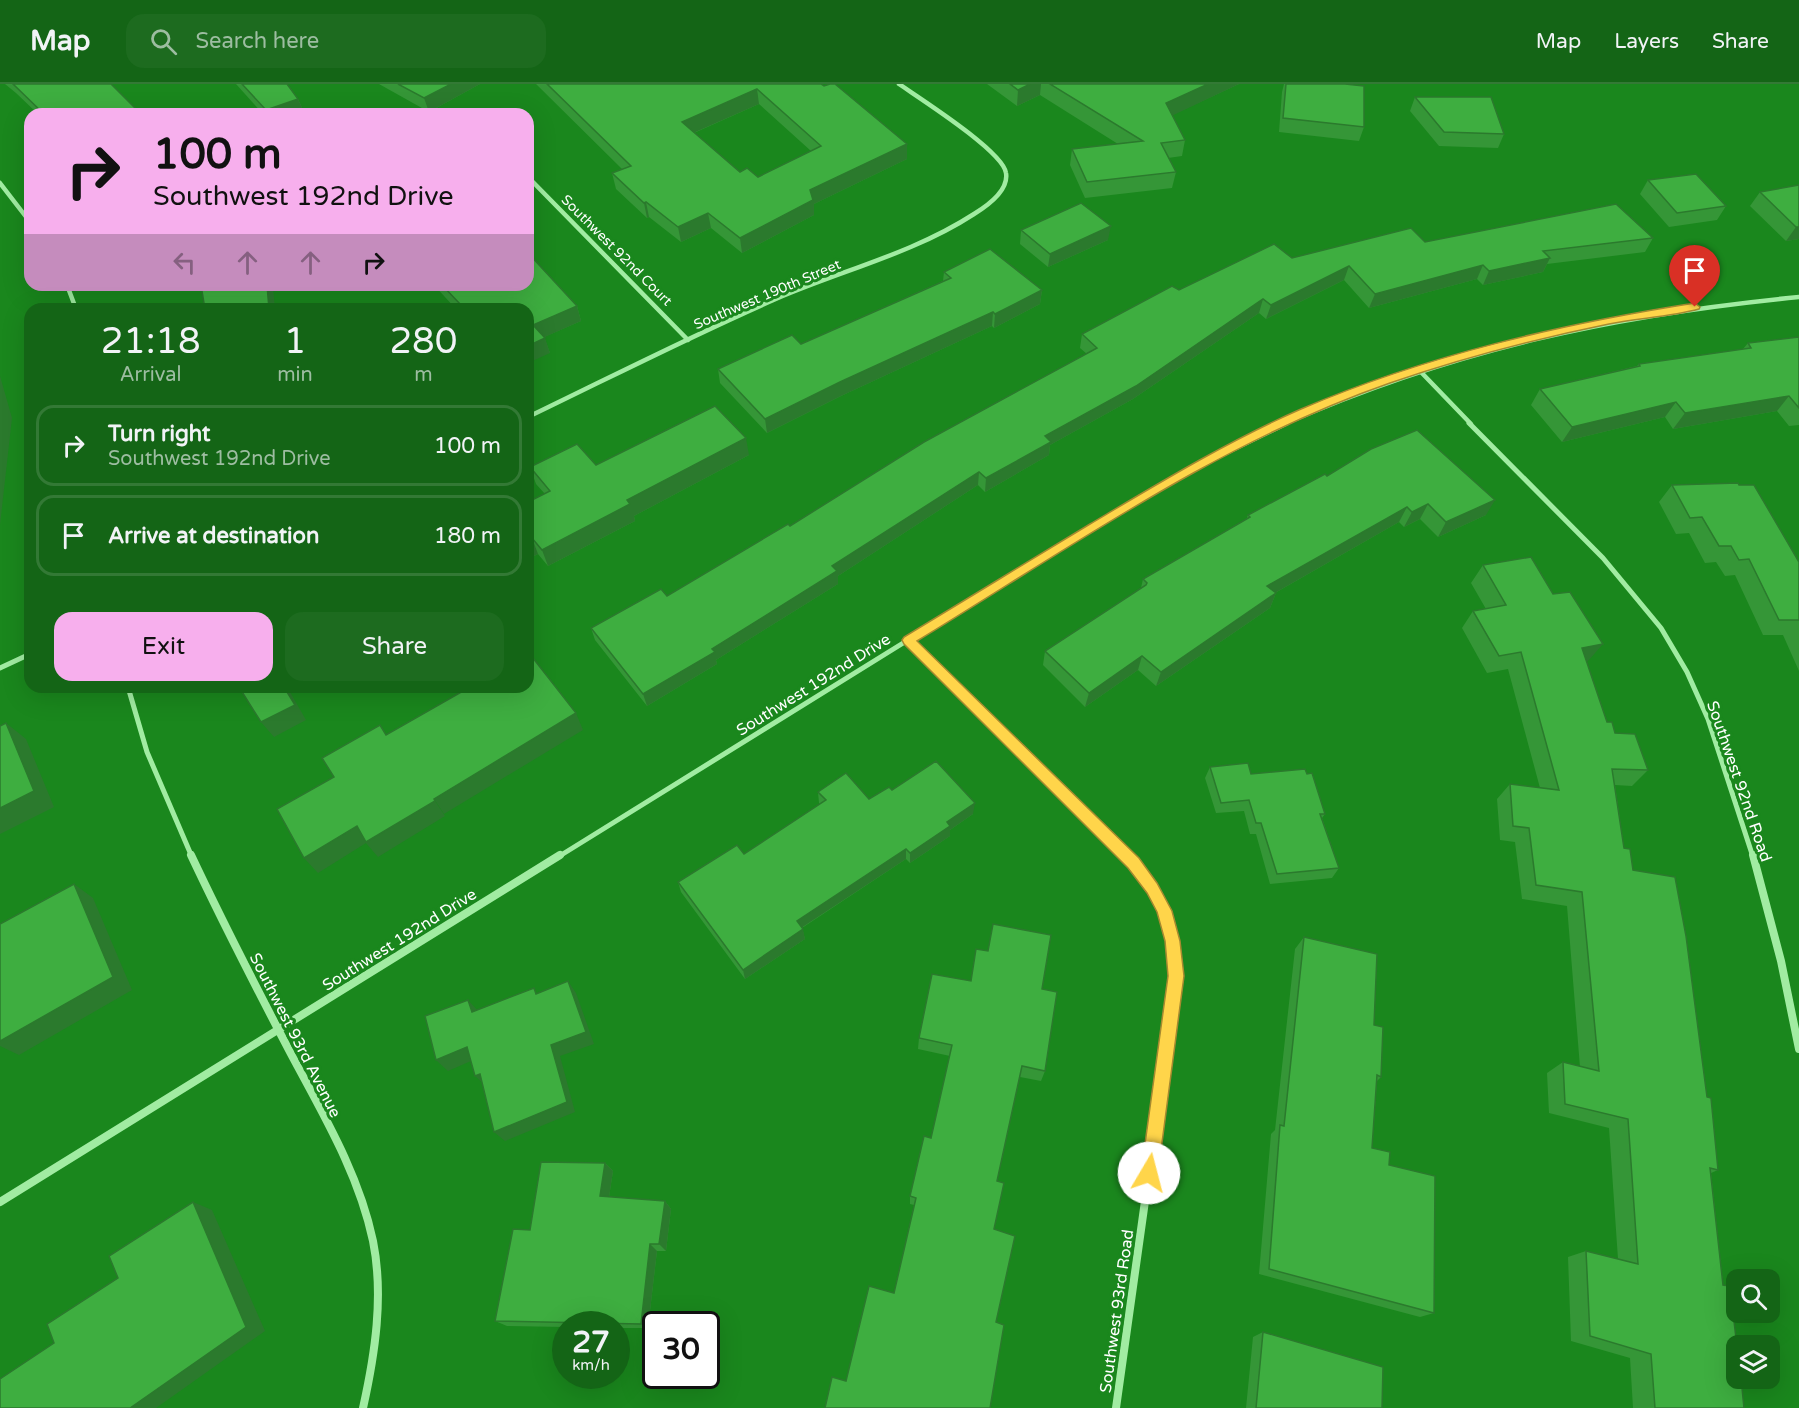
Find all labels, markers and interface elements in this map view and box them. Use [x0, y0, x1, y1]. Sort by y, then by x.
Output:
search box [126, 14, 546, 68]
text: Map [30, 24, 90, 58]
icon: search [147, 25, 180, 58]
text: Search here [195, 28, 319, 54]
text: Map [1536, 29, 1581, 54]
text: Layers [1614, 29, 1679, 54]
text: Share [1712, 29, 1769, 54]
text: 100 m [153, 129, 282, 180]
icon: right [54, 132, 132, 210]
text: Southwest 192nd Drive [153, 180, 454, 213]
street label: Southwest 92nd Court [558, 191, 676, 310]
pin [1669, 245, 1720, 307]
icon: left [168, 246, 201, 279]
icon: ahead [231, 246, 264, 279]
icon: ahead [294, 246, 327, 279]
icon: right [357, 246, 390, 279]
icon: arrive [1678, 254, 1711, 287]
street label: Southwest 190th Street [691, 256, 844, 333]
text: 21:18 [101, 320, 201, 363]
text: 1 [284, 320, 306, 363]
text: 280 [389, 320, 457, 363]
text: Arrival [120, 363, 182, 387]
text: min [277, 363, 313, 387]
text: m [414, 363, 433, 387]
text: Turn right [108, 421, 210, 447]
icon: right [57, 429, 90, 462]
text: 100 m [434, 433, 501, 459]
text: Southwest 192nd Drive [108, 447, 331, 471]
icon: arrive [57, 519, 90, 552]
text: Arrive at destination [108, 523, 319, 549]
text: 180 m [434, 523, 501, 549]
button: Exit [54, 612, 273, 681]
button: Share [285, 612, 504, 681]
street label: Southwest 192nd Drive [733, 629, 894, 741]
street label: Southwest 92nd Road [1702, 698, 1776, 864]
street label: Southwest 192nd Drive [319, 884, 480, 996]
street label: Southwest 93rd Avenue [245, 950, 345, 1121]
position arrow [1117, 1141, 1181, 1205]
street label: Southwest 93rd Road [1096, 1228, 1138, 1394]
map controls [1726, 1269, 1780, 1389]
button: search [1726, 1269, 1780, 1323]
speed limit sign: 30 [642, 1311, 720, 1389]
text: 27 [572, 1324, 610, 1361]
button: layers [1726, 1335, 1780, 1389]
text: km/h [572, 1356, 610, 1374]

